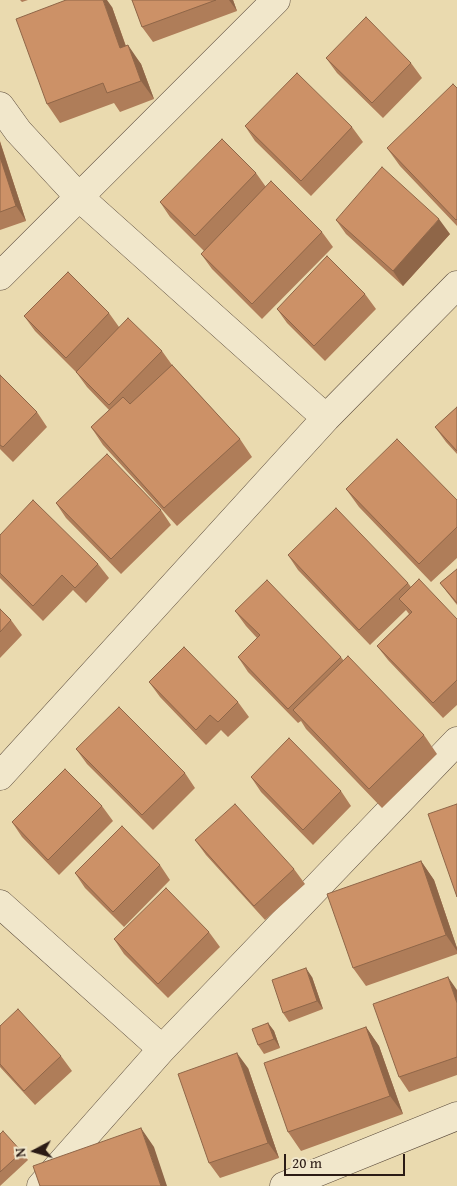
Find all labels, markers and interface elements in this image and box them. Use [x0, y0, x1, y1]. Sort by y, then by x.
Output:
north arrow [10, 1126, 60, 1176]
scale bar [287, 1144, 408, 1176]
text: N [10, 1147, 31, 1158]
text: 20 m [292, 1152, 322, 1173]

